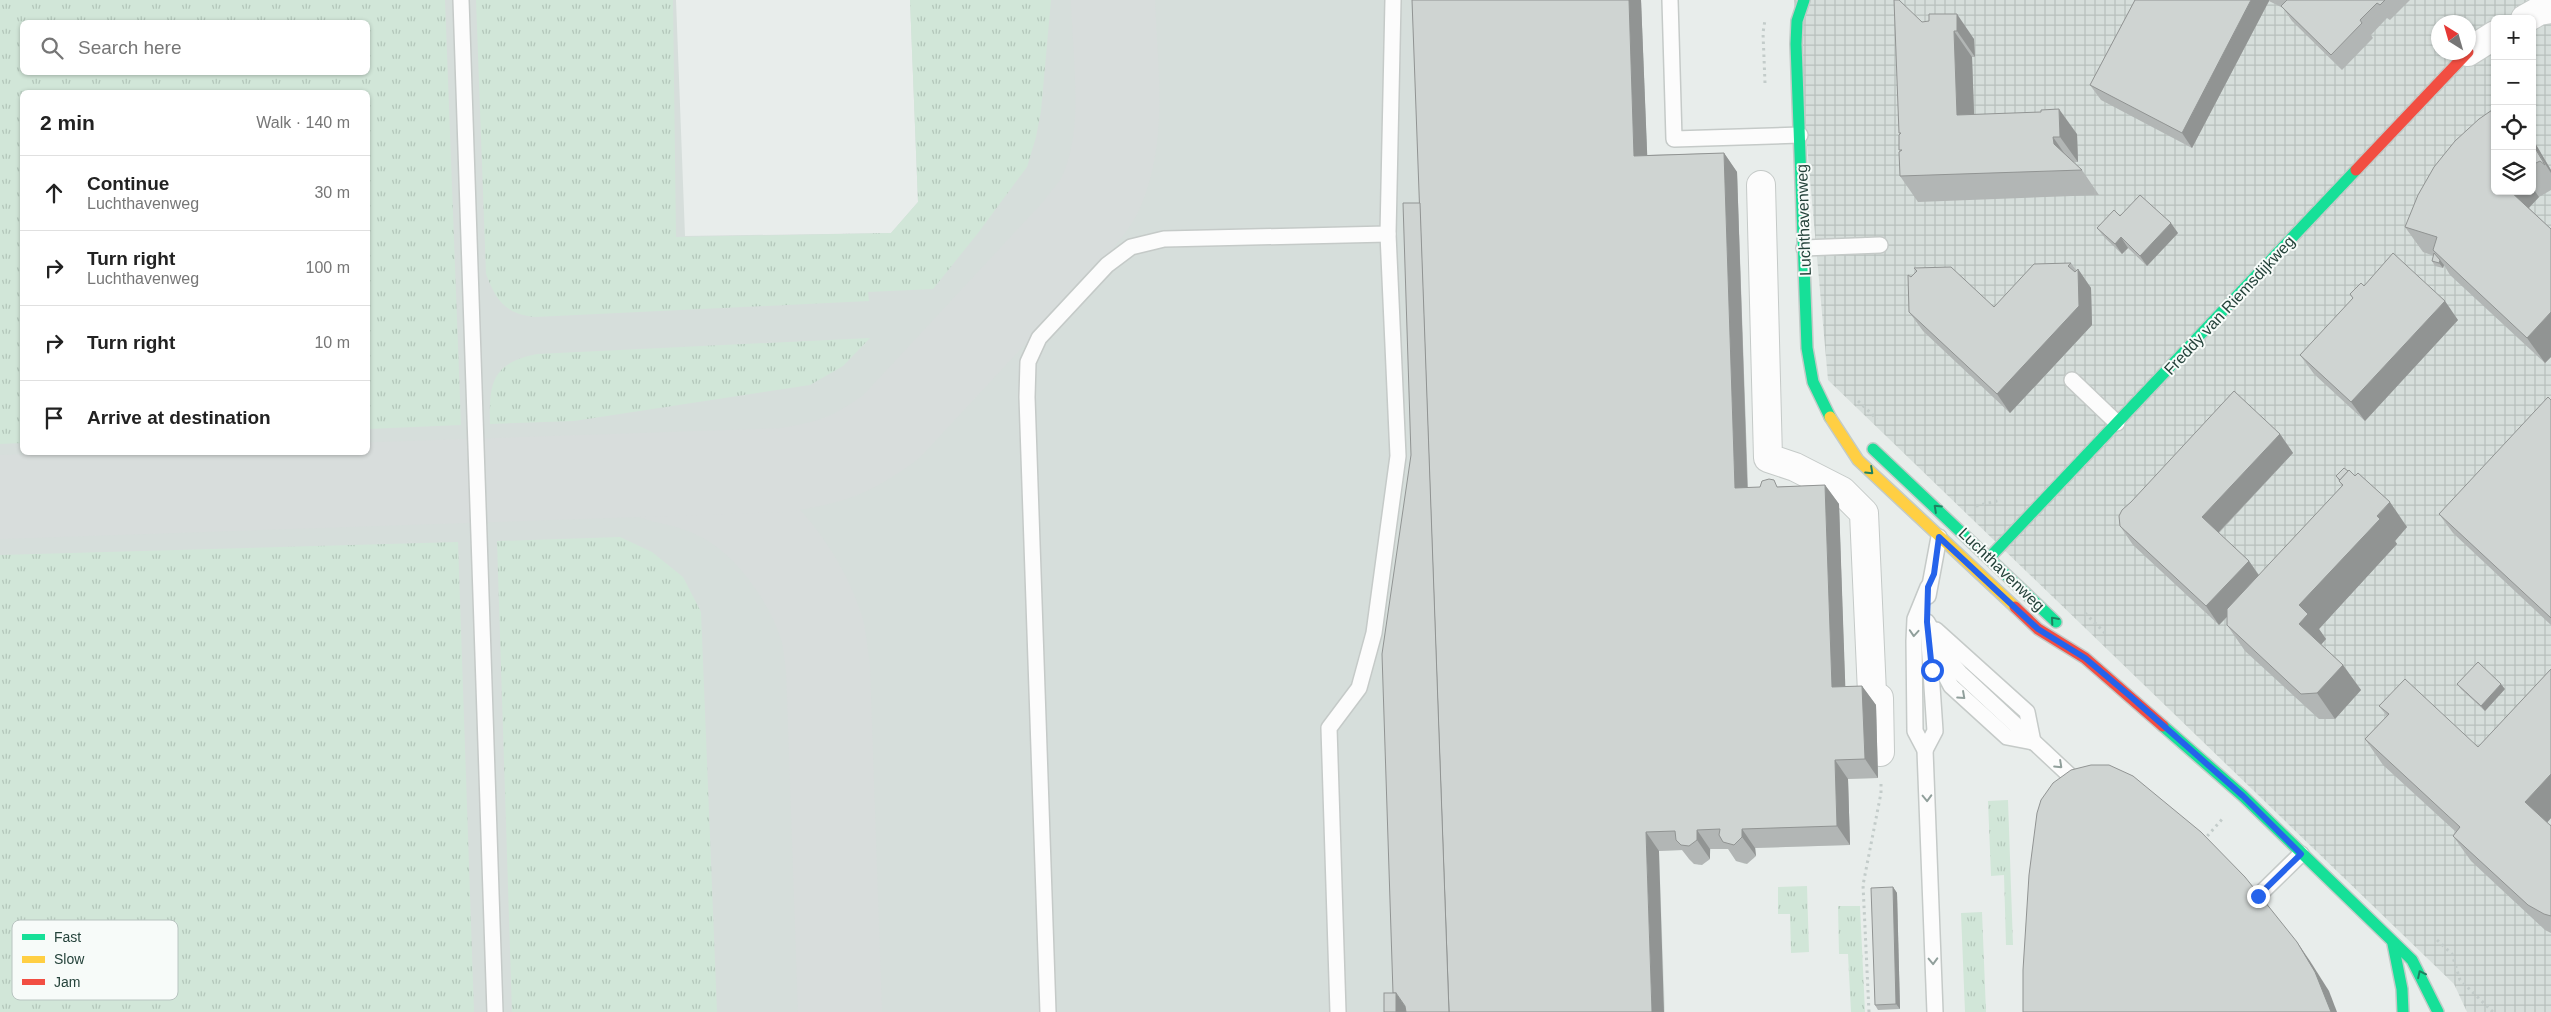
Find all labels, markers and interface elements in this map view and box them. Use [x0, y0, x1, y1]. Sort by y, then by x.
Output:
north arrow [2431, 15, 2476, 60]
map controls [2491, 15, 2536, 195]
button: + [2491, 15, 2536, 60]
search box [20, 20, 370, 75]
icon: search [38, 34, 66, 62]
text: Search here [78, 37, 182, 58]
button: − [2491, 60, 2536, 105]
button: locate [2491, 105, 2536, 150]
text: 2 min [40, 111, 95, 134]
text: Walk · 140 m [256, 114, 350, 131]
button: layers [2491, 150, 2536, 195]
street label: Luchthavenweg [1793, 164, 1814, 276]
text: Continue [87, 173, 169, 194]
icon: ahead [40, 179, 68, 207]
text: 30 m [314, 184, 350, 201]
text: Luchthavenweg [87, 195, 199, 212]
street label: Freddy van Riemsdijkweg [2161, 233, 2298, 378]
text: Turn right [87, 248, 175, 269]
icon: right [40, 254, 68, 282]
text: 100 m [306, 259, 350, 276]
text: Luchthavenweg [87, 270, 199, 287]
icon: right [40, 329, 68, 357]
text: Turn right [87, 332, 175, 353]
text: 10 m [314, 334, 350, 351]
icon: arrive [40, 404, 68, 432]
text: Arrive at destination [87, 407, 271, 428]
one-way arrow [1864, 465, 1873, 474]
one-way arrow [1933, 505, 1942, 514]
street label: Luchthavenweg [1955, 524, 2048, 614]
one-way arrow [2052, 617, 2060, 626]
one-way arrow [1909, 630, 1920, 638]
route start [1921, 659, 1944, 682]
one-way arrow [1957, 690, 1966, 699]
one-way arrow [2053, 760, 2062, 769]
one-way arrow [1922, 795, 1932, 803]
route end [2247, 885, 2270, 908]
legend [12, 920, 178, 1000]
text: Fast [54, 929, 81, 945]
text: Slow [54, 951, 85, 967]
one-way arrow [1928, 957, 1938, 965]
one-way arrow [2416, 970, 2427, 979]
text: Jam [54, 974, 80, 990]

